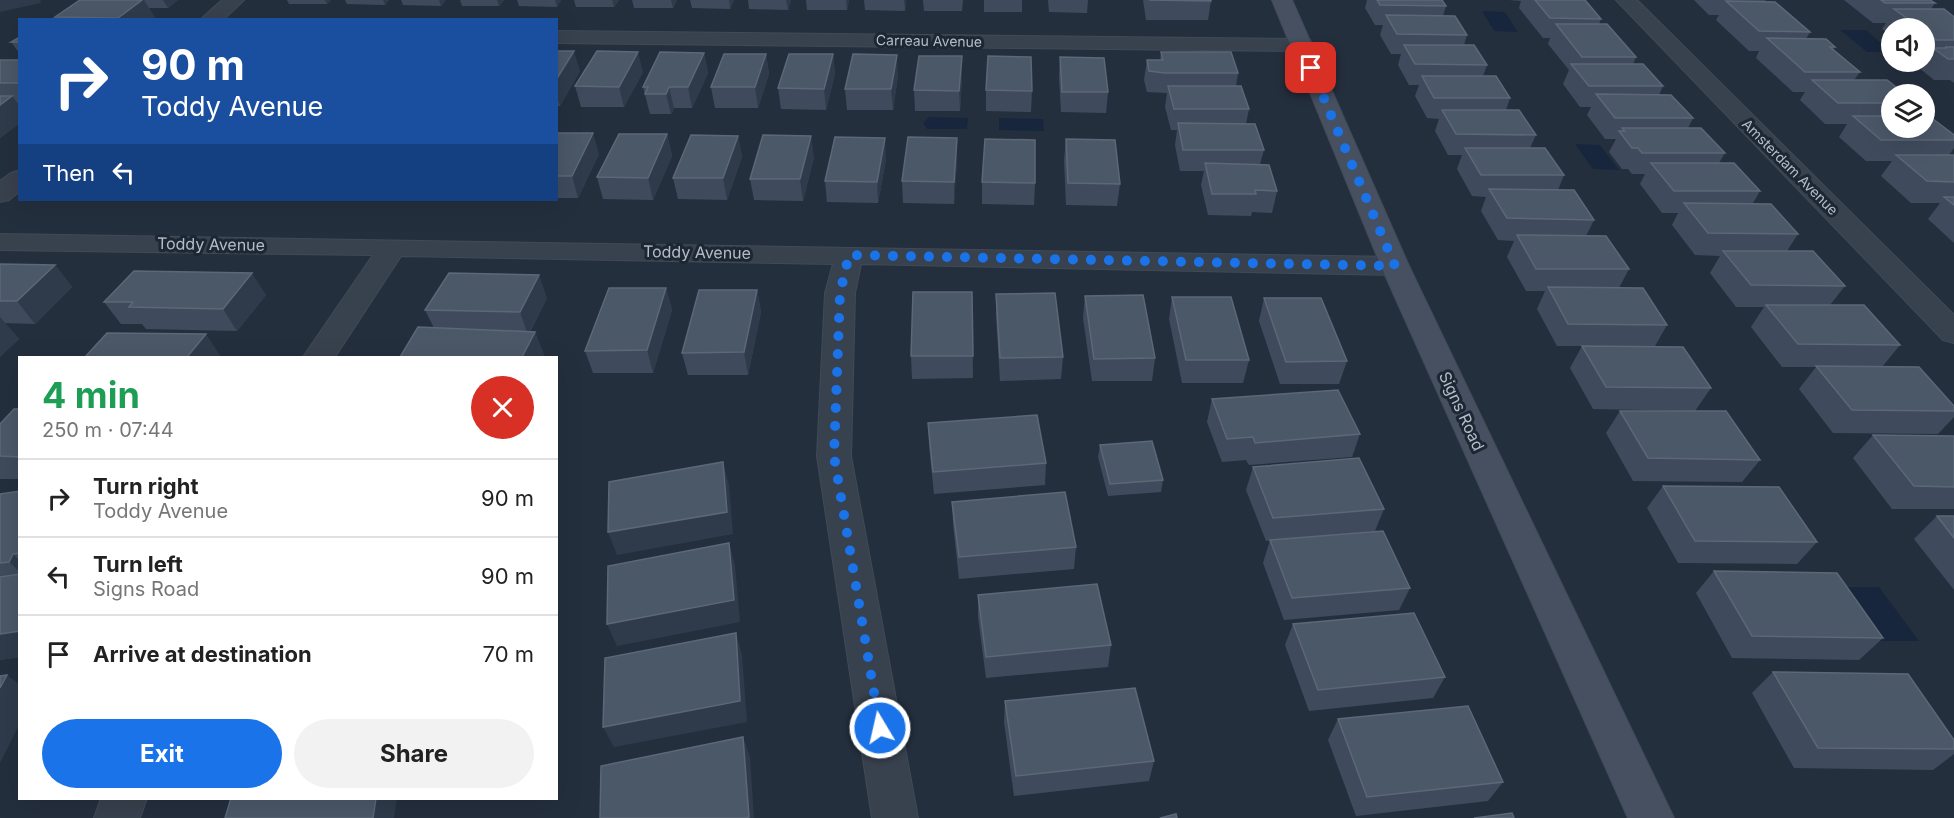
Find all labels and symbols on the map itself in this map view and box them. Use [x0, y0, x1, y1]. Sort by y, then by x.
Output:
street label: Carreau Avenue [876, 31, 982, 50]
pin [1285, 42, 1336, 93]
street label: Amsterdam Avenue [1739, 115, 1842, 218]
street label: Toddy Avenue [157, 233, 265, 255]
street label: Toddy Avenue [643, 241, 751, 263]
street label: Signs Road [1435, 368, 1489, 454]
position arrow [848, 696, 912, 760]

